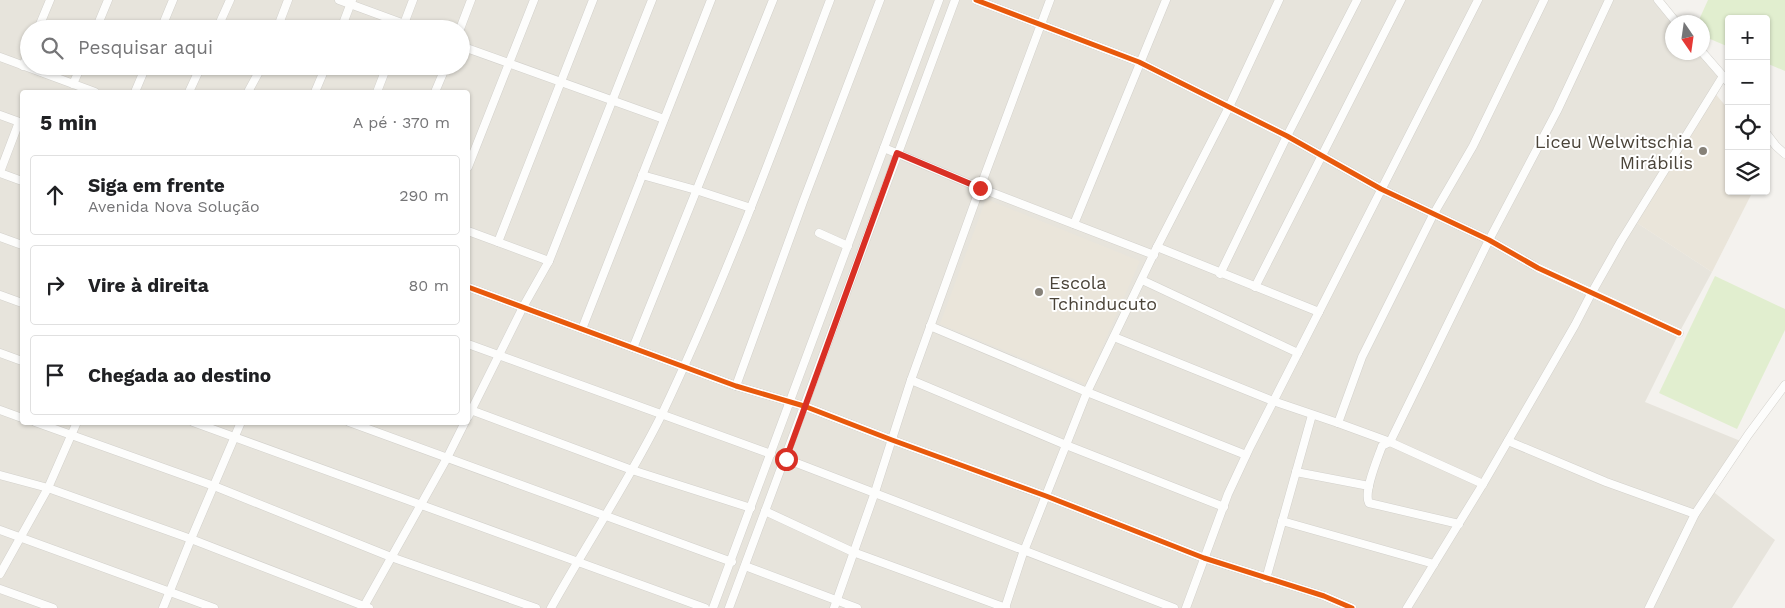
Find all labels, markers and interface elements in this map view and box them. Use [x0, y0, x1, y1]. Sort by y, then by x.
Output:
north arrow [1665, 15, 1710, 60]
map controls [1725, 15, 1770, 195]
button: + [1725, 15, 1770, 60]
search box [20, 20, 470, 75]
icon: search [38, 34, 66, 62]
text: Pesquisar aqui [78, 36, 213, 59]
button: − [1725, 60, 1770, 105]
button: locate [1725, 105, 1770, 150]
text: 5 min [40, 110, 97, 135]
text: A pé · 370 m [353, 113, 450, 132]
place label: Liceu Welwitschia Mirábilis [1535, 131, 1693, 173]
marker: Liceu Welwitschia Mirábilis [1697, 145, 1709, 157]
button: layers [1725, 150, 1770, 195]
text: Siga em frente [88, 174, 225, 197]
route end [969, 177, 992, 200]
icon: ahead [41, 181, 69, 209]
text: 290 m [399, 186, 449, 205]
text: Avenida Nova Solução [88, 197, 260, 216]
icon: right [41, 271, 69, 299]
place label: Escola Tchinducuto [1049, 272, 1157, 314]
text: Vire à direita [88, 274, 209, 297]
text: 80 m [408, 276, 449, 295]
marker: Escola Tchinducuto [1033, 286, 1045, 298]
icon: arrive [41, 361, 69, 389]
text: Chegada ao destino [88, 364, 271, 387]
route start [775, 448, 798, 471]

